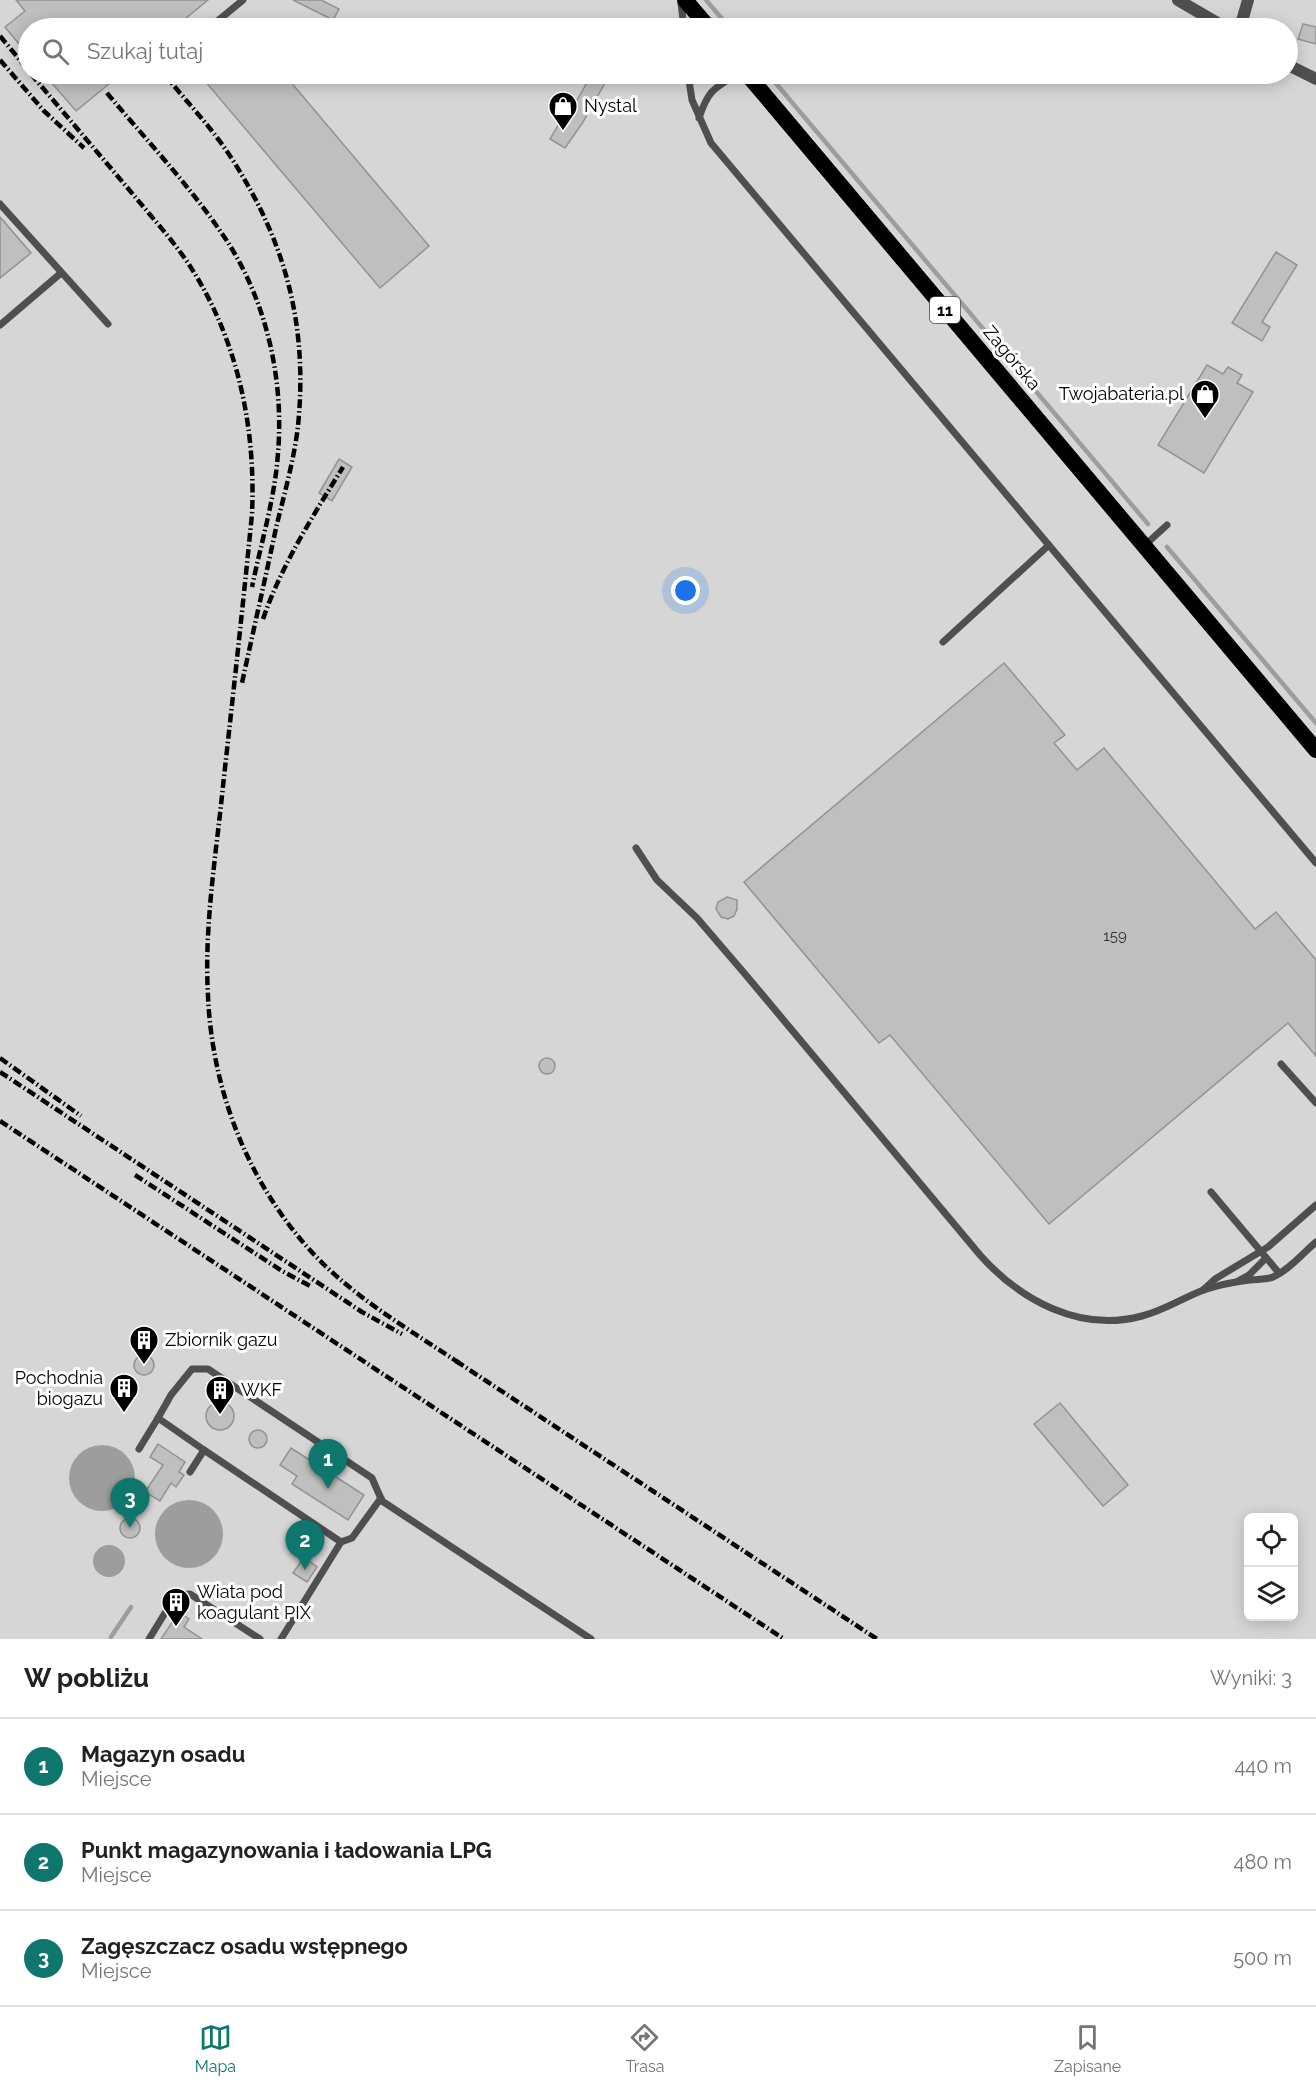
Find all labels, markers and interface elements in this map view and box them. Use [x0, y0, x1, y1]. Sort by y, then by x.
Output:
search box [18, 18, 1298, 84]
icon: search [39, 35, 72, 68]
text: Szukaj tutaj [87, 38, 203, 64]
shop icon: Nystal [547, 90, 579, 132]
place label: Nystal [584, 95, 637, 116]
road number: 11 [930, 297, 960, 323]
street label: Zagórska [979, 321, 1045, 394]
shop icon: Twojabateria.pl [1189, 378, 1221, 420]
place label: Twojabateria.pl [1059, 383, 1184, 404]
your location [671, 576, 700, 605]
house number: 159 [1103, 927, 1127, 945]
building icon: Zbiornik gazu [128, 1324, 160, 1366]
place label: Zbiornik gazu [165, 1329, 277, 1350]
place label: Pochodnia biogazu [15, 1367, 103, 1409]
building icon: Pochodnia biogazu [108, 1372, 140, 1414]
building icon: WKF [204, 1374, 236, 1416]
place label: WKF [241, 1379, 282, 1400]
pin: 1 [308, 1440, 348, 1489]
pin: 3 [110, 1478, 150, 1528]
map controls [1244, 1513, 1298, 1621]
button: locate [1244, 1513, 1298, 1567]
pin: 2 [286, 1520, 324, 1570]
button: layers [1244, 1567, 1298, 1621]
place label: Wiata pod koagulant PIX [197, 1581, 312, 1623]
building icon: Wiata pod koagulant PIX [160, 1586, 192, 1628]
text: W pobliżu [24, 1663, 149, 1693]
text: Wyniki: 3 [1210, 1666, 1292, 1690]
text: Magazyn osadu [81, 1741, 245, 1767]
text: 1 [39, 1754, 48, 1778]
text: 440 m [1234, 1754, 1292, 1778]
text: Miejsce [81, 1767, 151, 1791]
text: Punkt magazynowania i ładowania LPG [81, 1837, 492, 1863]
text: 2 [38, 1850, 49, 1874]
text: 480 m [1234, 1850, 1292, 1874]
text: Miejsce [81, 1863, 151, 1887]
text: Zagęszczacz osadu wstępnego [81, 1933, 408, 1959]
text: 3 [38, 1946, 49, 1970]
text: 500 m [1233, 1946, 1292, 1970]
text: Miejsce [81, 1959, 151, 1983]
tab: Mapa [195, 2021, 236, 2076]
tab: Trasa [625, 2021, 665, 2076]
tab: Zapisane [1054, 2021, 1121, 2076]

